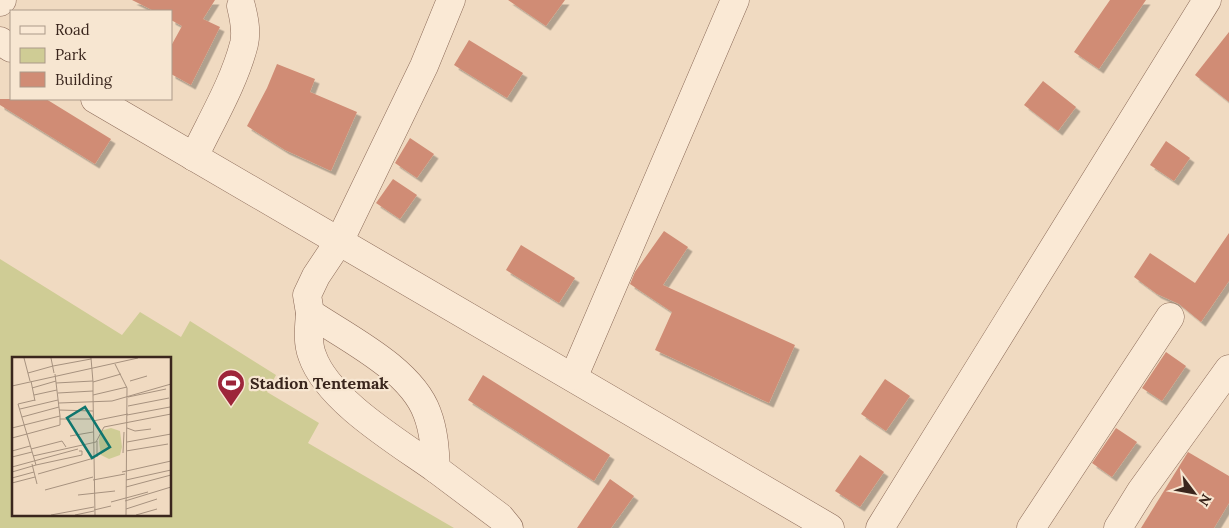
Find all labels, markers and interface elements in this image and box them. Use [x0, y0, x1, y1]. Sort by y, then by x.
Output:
legend [10, 10, 172, 100]
text: Road [55, 20, 90, 39]
text: Park [55, 45, 86, 64]
text: Building [55, 70, 113, 89]
inset map [12, 357, 171, 516]
sports icon: Stadion Tentemak [216, 368, 246, 407]
place label: Stadion Tentemak [250, 373, 389, 393]
north arrow [1169, 468, 1219, 518]
text: N [1194, 491, 1216, 509]

